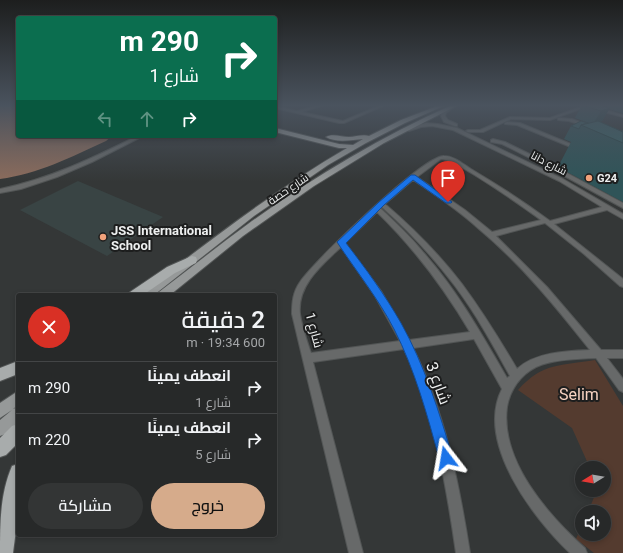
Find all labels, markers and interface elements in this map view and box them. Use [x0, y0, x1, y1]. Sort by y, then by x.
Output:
text: 290 m [120, 25, 199, 58]
icon: right [213, 32, 265, 84]
text: شارع 1 [150, 65, 199, 86]
icon: left [94, 108, 116, 130]
icon: ahead [136, 108, 158, 130]
icon: right [178, 108, 200, 130]
street label: شارع دانا [528, 149, 569, 179]
pin [431, 161, 465, 202]
icon: arrive [437, 167, 459, 189]
street label: شارع حصة [266, 171, 311, 208]
place label: G24 [597, 172, 618, 185]
marker: G24 [584, 173, 594, 183]
place label: JSS International School [111, 223, 212, 253]
marker: JSS International School [98, 232, 108, 242]
button: close [28, 306, 70, 348]
text: 2 دقيقة [181, 306, 265, 334]
street label: شارع 1 [302, 311, 326, 350]
text: 600 m · 19:34 [186, 335, 265, 350]
street label: شارع 3 [420, 359, 455, 408]
text: انعطف يمينًا [147, 367, 231, 385]
icon: right [243, 377, 265, 399]
text: 290 m [28, 379, 70, 397]
park label: Selim [559, 385, 599, 404]
text: شارع 1 [195, 395, 231, 410]
text: انعطف يمينًا [147, 419, 231, 437]
icon: right [243, 429, 265, 451]
text: 220 m [28, 431, 70, 449]
position arrow [425, 437, 467, 479]
text: شارع 5 [195, 447, 231, 462]
north arrow [575, 461, 611, 497]
map controls [575, 461, 611, 541]
button: مشاركة [28, 483, 143, 529]
button: خروج [151, 483, 265, 529]
button: sound [575, 505, 611, 541]

